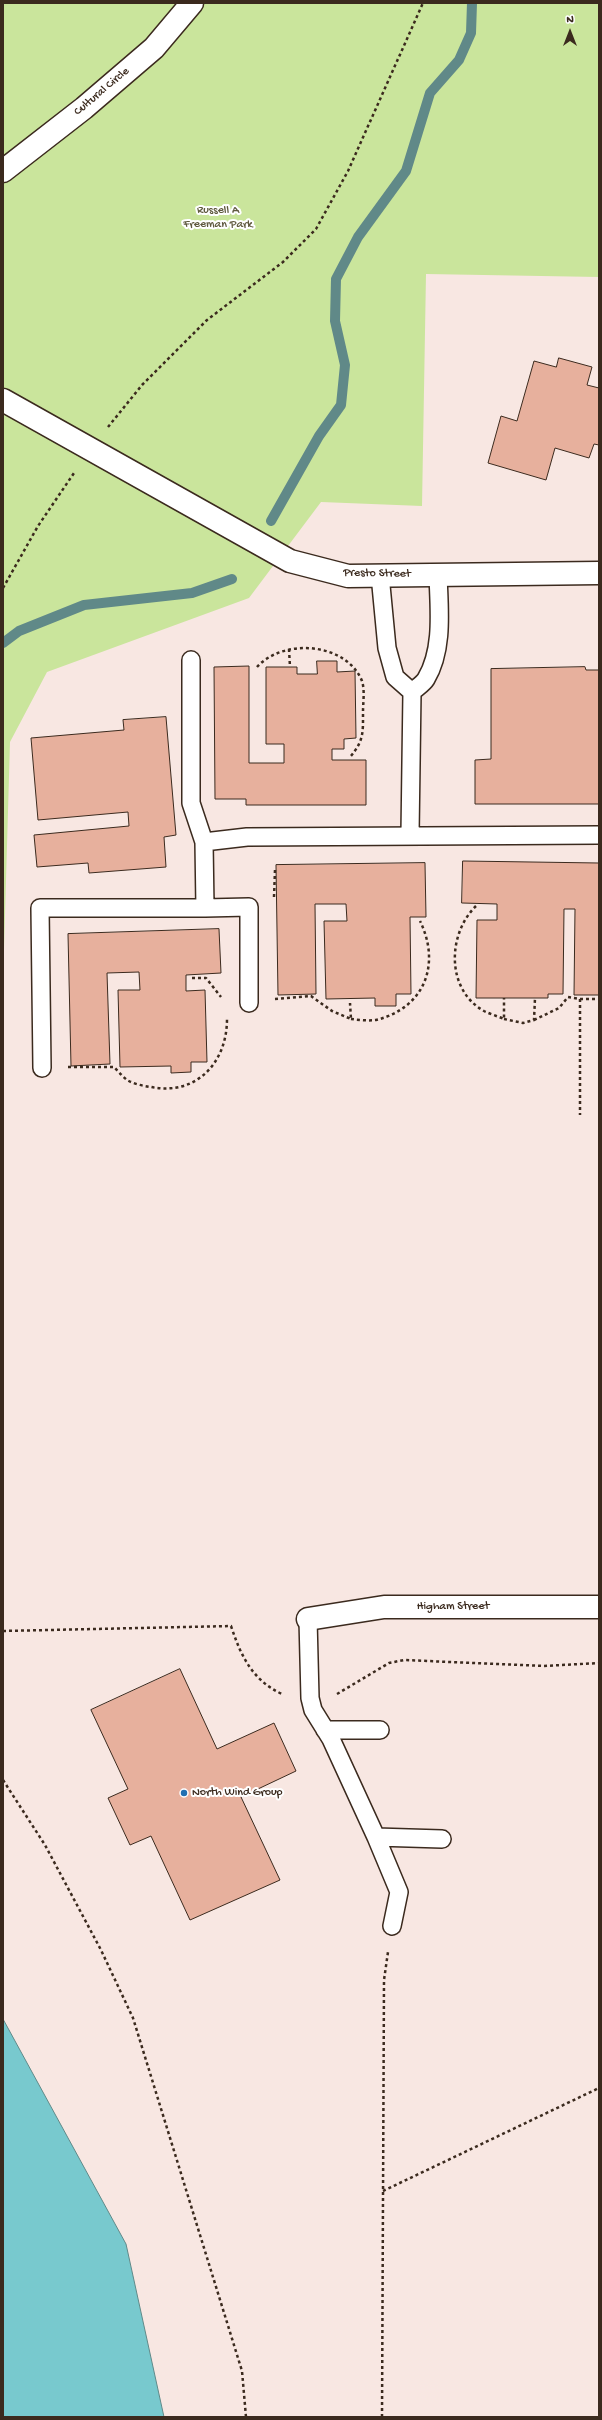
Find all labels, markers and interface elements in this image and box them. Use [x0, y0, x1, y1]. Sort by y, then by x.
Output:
north arrow [550, 12, 590, 52]
text: N [566, 14, 574, 26]
street label: Cultural Circle [71, 65, 133, 119]
park label: Russell A Freeman Park [183, 204, 253, 232]
street label: Presto Street [343, 566, 411, 582]
street label: Higham Street [417, 1600, 489, 1614]
place label: North Wind Group [192, 1786, 282, 1800]
marker: North Wind Group [179, 1788, 189, 1798]

